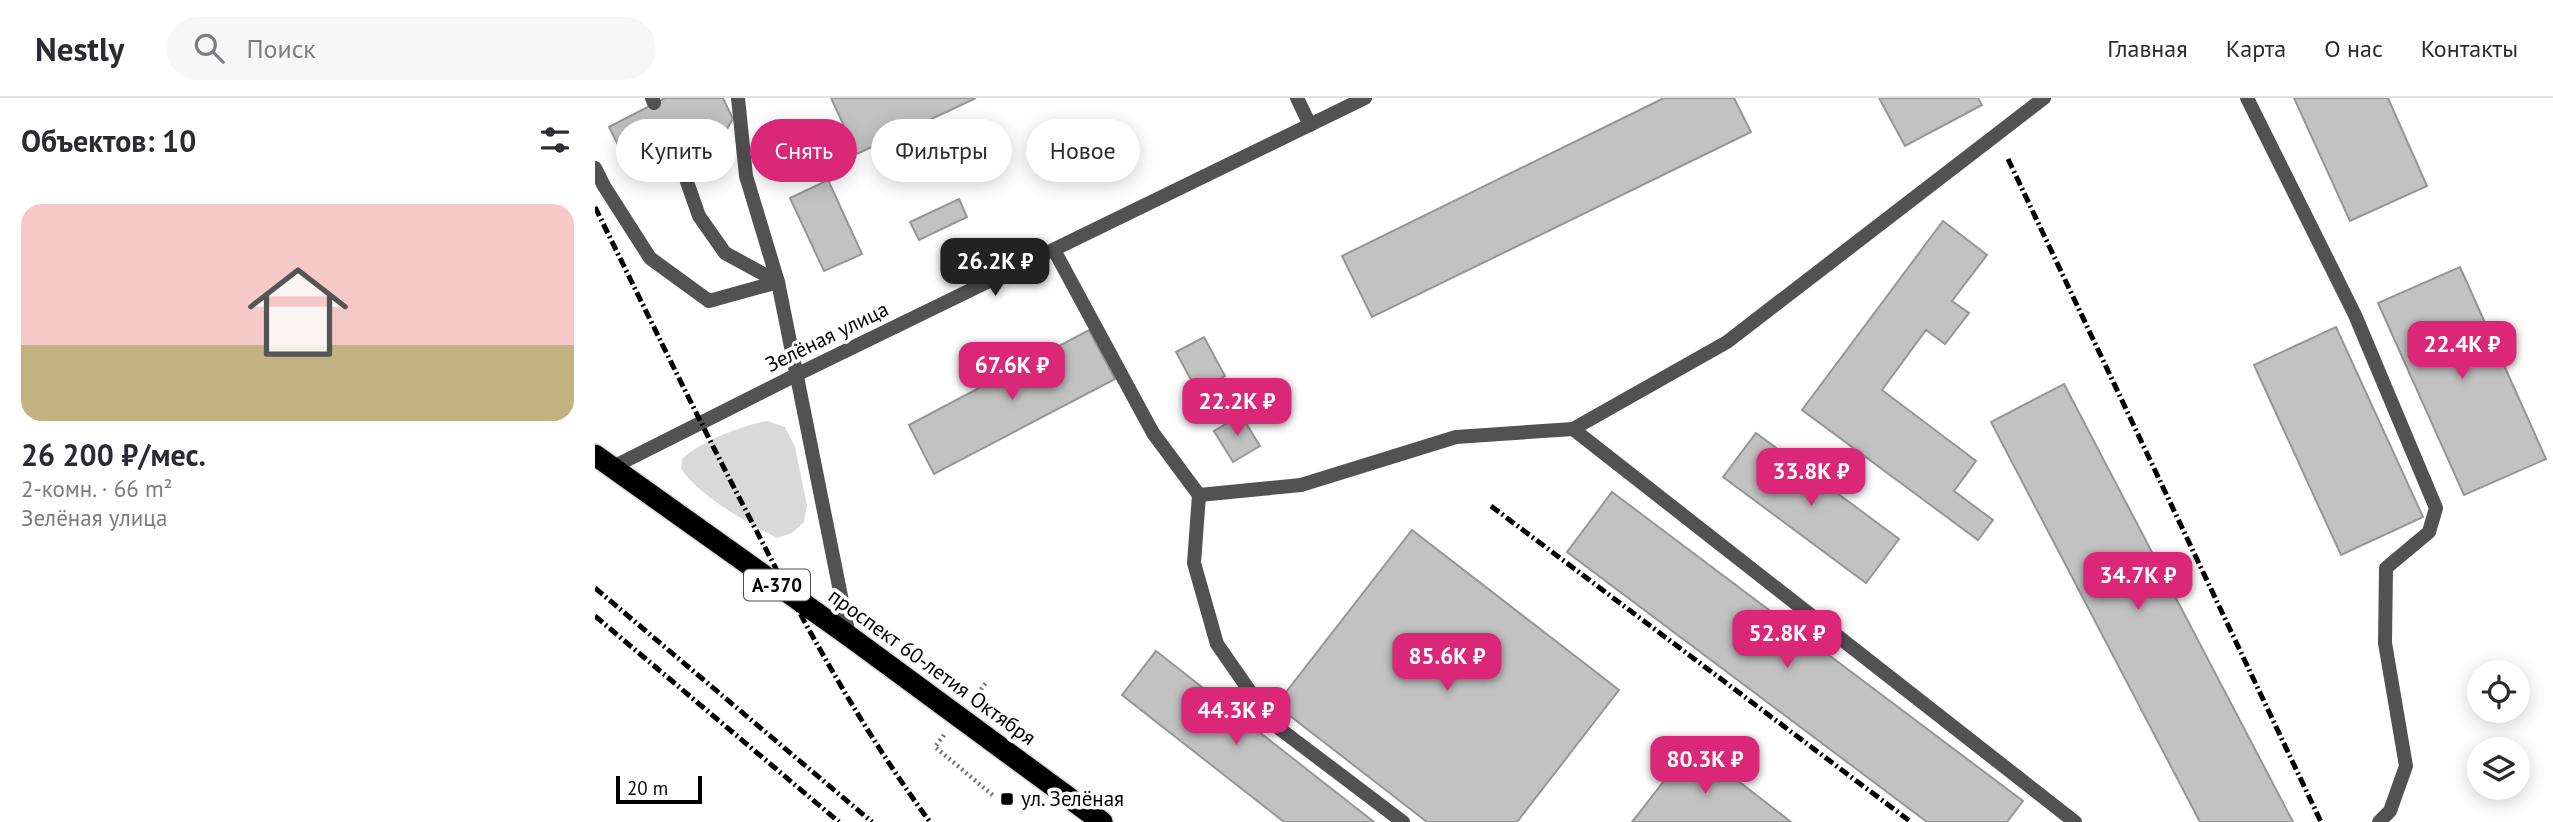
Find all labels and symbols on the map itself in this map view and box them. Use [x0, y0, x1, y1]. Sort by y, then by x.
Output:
pin: 26.2K ₽ [930, 238, 1060, 298]
street label: Зелёная улица [761, 295, 893, 378]
pin: 22.4K ₽ [2397, 322, 2527, 381]
pin: 67.6K ₽ [947, 342, 1077, 402]
pin: 22.2K ₽ [1172, 378, 1302, 438]
pin: 33.8K ₽ [1746, 448, 1876, 508]
pin: 34.7K ₽ [2073, 552, 2203, 612]
road number: А-370 [744, 570, 810, 600]
street label: проспект 60-летия Октября [823, 582, 1041, 751]
pin: 52.8K ₽ [1722, 610, 1852, 670]
pin: 85.6K ₽ [1382, 634, 1512, 693]
pin: 44.3K ₽ [1171, 688, 1301, 747]
pin: 80.3K ₽ [1640, 736, 1770, 796]
scale bar [616, 773, 702, 805]
place label: ул. Зелёная [1021, 785, 1124, 812]
marker: ул. Зелёная [999, 791, 1015, 807]

